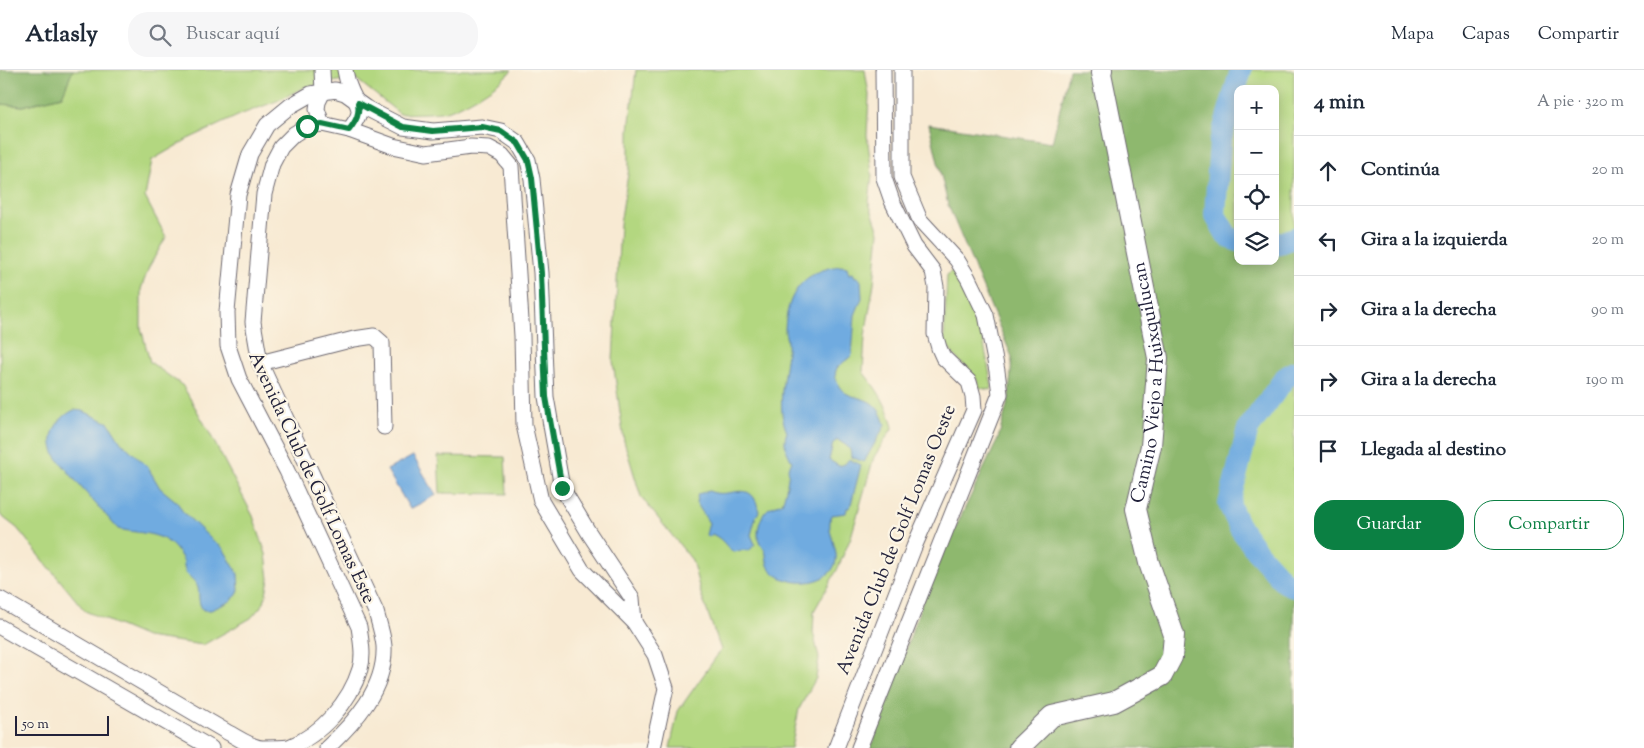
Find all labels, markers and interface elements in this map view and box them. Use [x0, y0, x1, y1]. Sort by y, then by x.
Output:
search box [128, 12, 478, 57]
text: Atlasly [25, 18, 98, 52]
icon: search [146, 21, 174, 49]
text: Buscar aquí [186, 21, 280, 48]
text: Mapa [1391, 22, 1434, 48]
text: Capas [1462, 22, 1510, 48]
text: Compartir [1538, 22, 1619, 48]
map controls [1234, 85, 1279, 265]
button: + [1234, 85, 1279, 130]
text: 4 min [1314, 88, 1365, 118]
text: A pie · 320 m [1537, 91, 1624, 114]
route start [296, 115, 319, 138]
button: − [1234, 130, 1279, 175]
icon: ahead [1314, 157, 1342, 185]
text: Continúa [1361, 157, 1440, 184]
text: 20 m [1591, 159, 1624, 182]
button: locate [1234, 175, 1279, 220]
button: layers [1234, 220, 1279, 265]
icon: left [1314, 227, 1342, 255]
text: Gira a la izquierda [1361, 227, 1507, 254]
text: 20 m [1591, 229, 1624, 252]
street label: Camino Viejo a Huixquilucan [1124, 260, 1171, 506]
icon: right [1314, 297, 1342, 325]
text: Gira a la derecha [1361, 297, 1496, 324]
text: 90 m [1591, 299, 1624, 322]
street label: Avenida Club de Golf Lomas Este [241, 347, 382, 609]
icon: right [1314, 367, 1342, 395]
text: Gira a la derecha [1361, 367, 1496, 394]
text: 190 m [1586, 369, 1624, 392]
street label: Avenida Club de Golf Lomas Oeste [830, 401, 964, 679]
icon: arrive [1314, 437, 1342, 465]
text: Llegada al destino [1361, 437, 1506, 464]
route end [551, 477, 574, 500]
button: Guardar [1314, 500, 1464, 550]
button: Compartir [1474, 500, 1624, 550]
scale bar [15, 713, 109, 736]
text: 50 m [22, 715, 49, 735]

